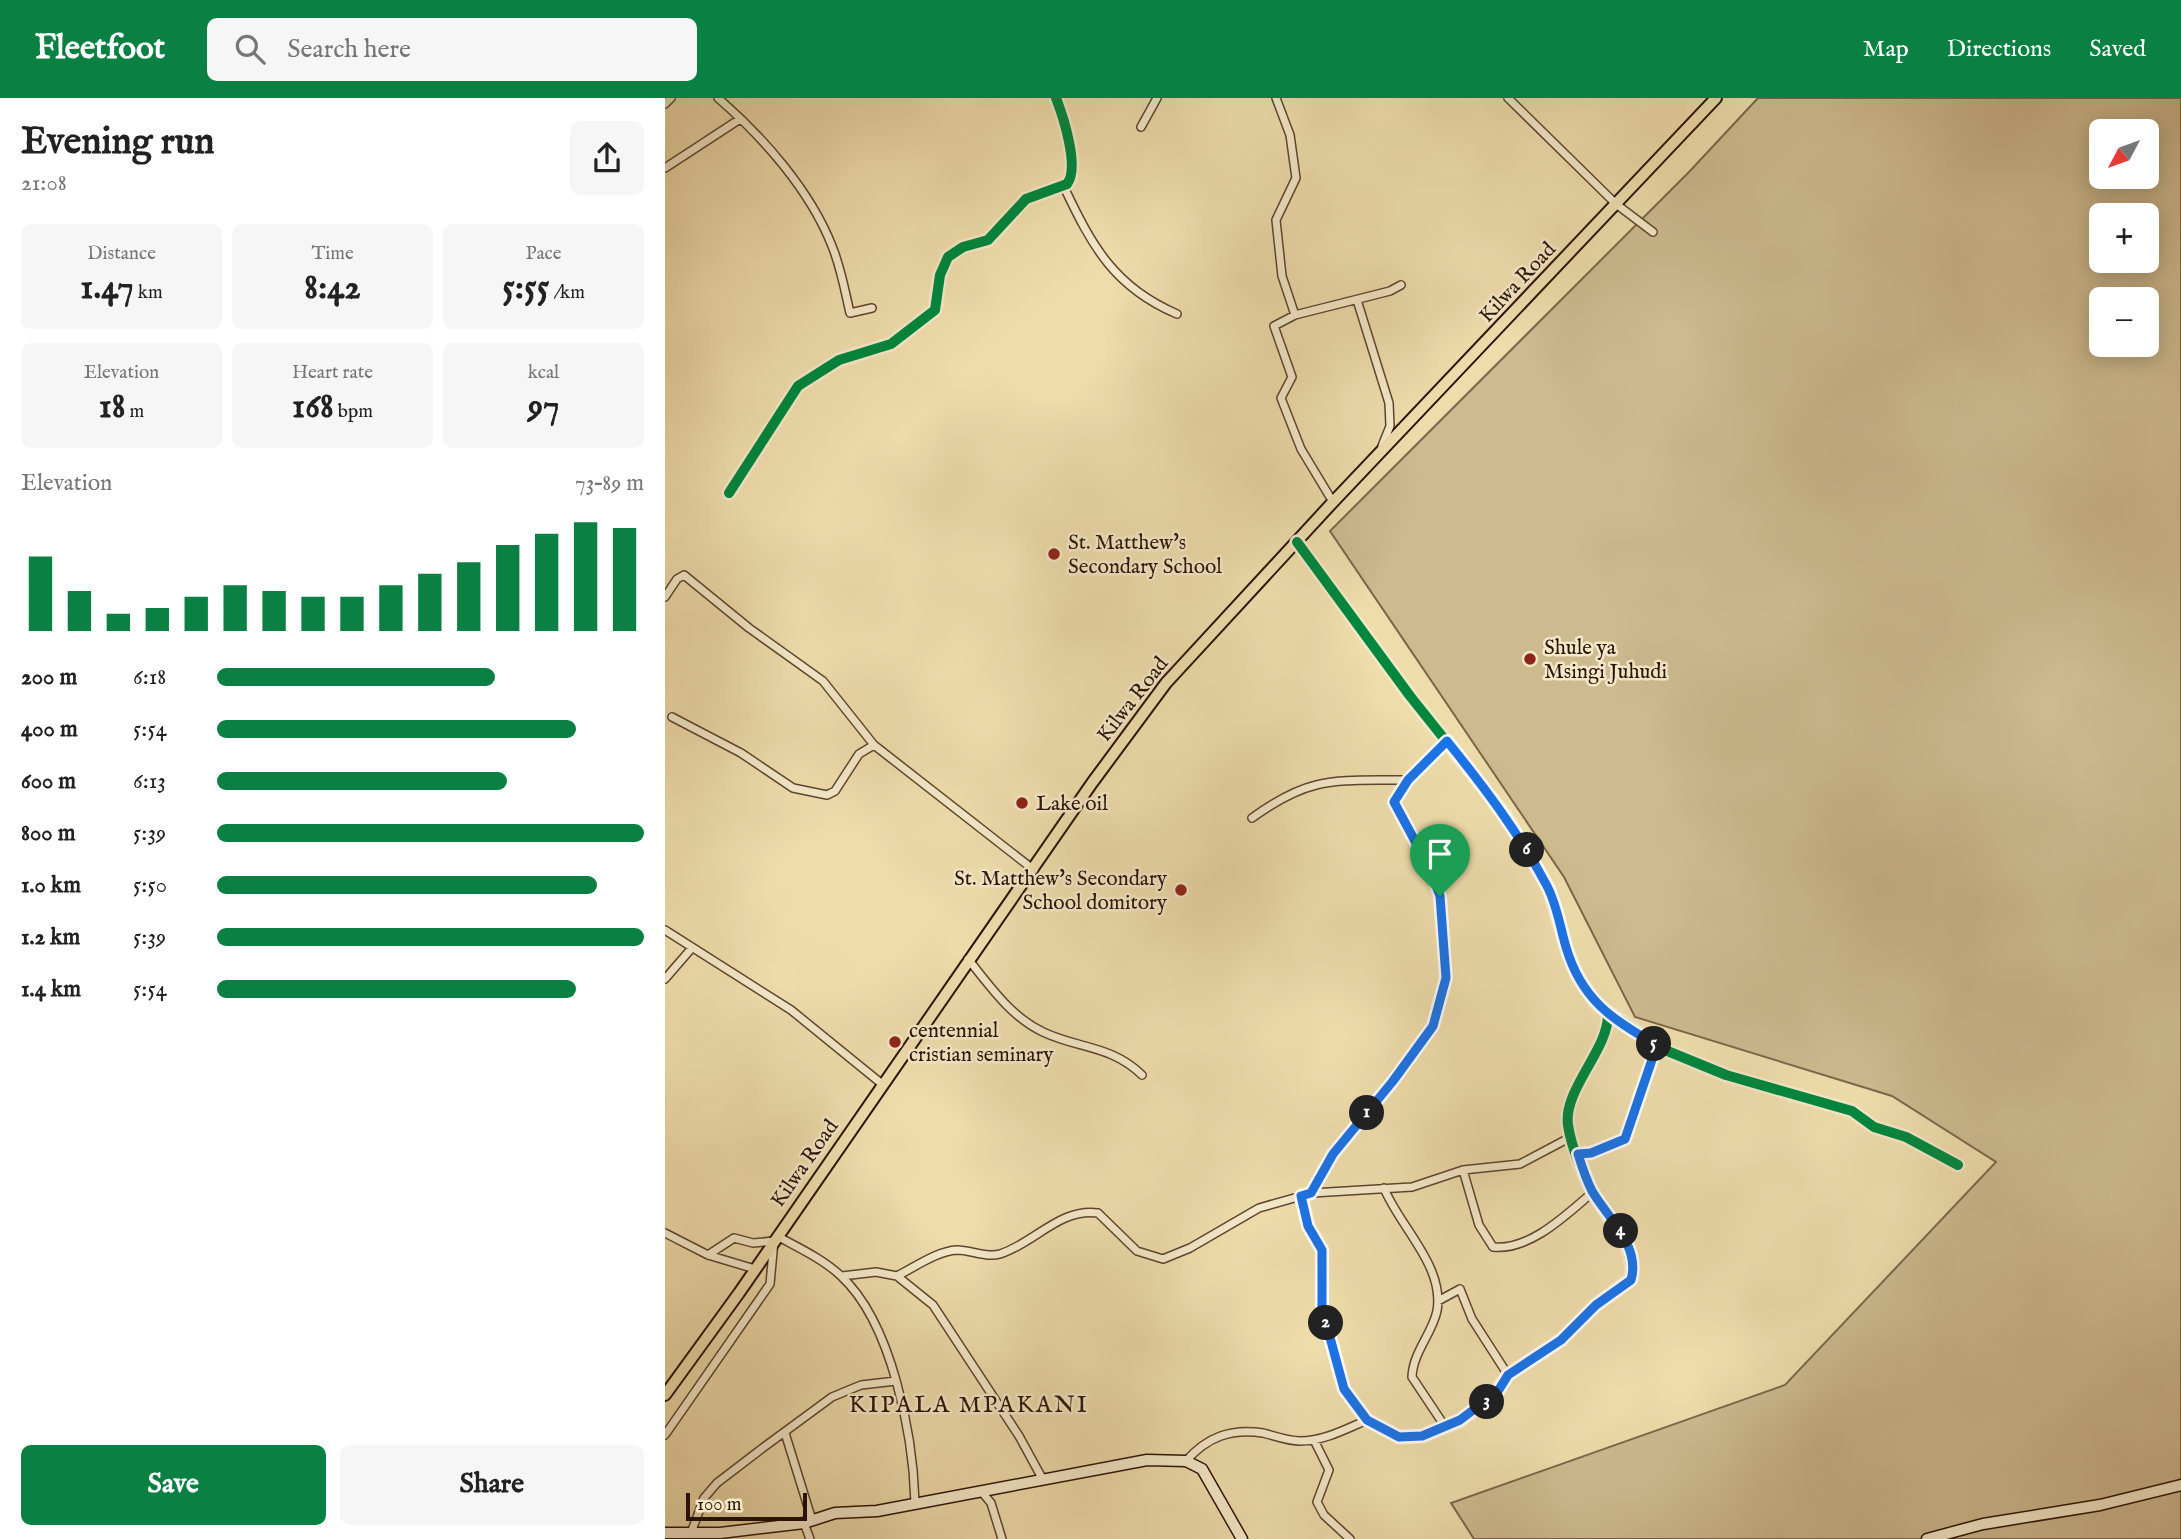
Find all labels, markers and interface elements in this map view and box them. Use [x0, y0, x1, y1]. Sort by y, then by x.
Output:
search box [207, 18, 697, 81]
text: Fleetfoot [35, 28, 165, 70]
icon: search [231, 30, 269, 68]
text: Search here [287, 33, 411, 66]
text: Map [1863, 34, 1909, 65]
text: Directions [1947, 34, 2051, 65]
text: Saved [2089, 34, 2146, 65]
text: Evening run [21, 119, 215, 167]
north arrow [2089, 119, 2159, 189]
map controls [2089, 119, 2159, 357]
button: share [570, 121, 644, 195]
text: 21:08 [21, 169, 67, 198]
button: + [2089, 203, 2159, 273]
street label: Kilwa Road [1474, 236, 1563, 329]
text: Distance [87, 242, 156, 266]
text: Time [311, 242, 354, 266]
text: Pace [526, 242, 561, 266]
text: 1.47 [80, 266, 134, 311]
text: 8:42 [304, 266, 361, 311]
text: 5:55 [502, 266, 549, 311]
text: km [134, 281, 163, 305]
text: /km [549, 281, 585, 305]
button: − [2089, 287, 2159, 357]
text: Elevation [84, 361, 159, 385]
text: Heart rate [292, 361, 373, 385]
text: kcal [528, 361, 559, 385]
text: 18 [99, 385, 125, 430]
text: 168 [292, 385, 334, 430]
text: 97 [528, 385, 559, 430]
text: m [125, 400, 144, 424]
text: bpm [334, 400, 373, 424]
text: Elevation [21, 469, 112, 498]
text: 73–89 m [575, 469, 644, 498]
place label: St. Matthew's Secondary School [1068, 530, 1222, 581]
marker: St. Matthew's Secondary School [1046, 546, 1062, 562]
place label: Shule ya Msingi Juhudi [1544, 635, 1667, 686]
street label: Kilwa Road [1091, 651, 1175, 748]
marker: Shule ya Msingi Juhudi [1522, 651, 1538, 667]
text: 200 m [21, 663, 77, 692]
text: 6:18 [133, 663, 166, 692]
text: 400 m [21, 715, 78, 744]
text: 5:54 [133, 715, 167, 744]
text: 600 m [21, 767, 76, 796]
text: 6:13 [133, 767, 166, 796]
place label: Lake oil [1036, 791, 1108, 818]
marker: Lake oil [1014, 795, 1030, 811]
text: 800 m [21, 819, 75, 848]
text: 5:39 [133, 819, 166, 848]
pin [1410, 824, 1470, 896]
pin: 6 [1509, 832, 1545, 868]
icon: arrive [1421, 835, 1459, 873]
text: 6 [1522, 837, 1531, 861]
place label: St. Matthew's Secondary School domitory [954, 866, 1168, 917]
text: 1.0 km [21, 871, 81, 900]
text: 5:50 [133, 871, 167, 900]
marker: St. Matthew's Secondary School domitory [1173, 882, 1189, 898]
text: 1.2 km [21, 923, 80, 952]
text: 5:39 [133, 923, 166, 952]
text: 1.4 km [21, 975, 81, 1004]
text: 5:54 [133, 975, 167, 1004]
place label: centennial cristian seminary [909, 1018, 1054, 1069]
pin: 5 [1637, 1026, 1671, 1062]
text: 5 [1650, 1031, 1657, 1055]
marker: centennial cristian seminary [887, 1034, 903, 1050]
pin: 1 [1349, 1096, 1385, 1130]
text: 1 [1363, 1100, 1370, 1124]
street label: Kilwa Road [765, 1114, 846, 1213]
pin: 4 [1604, 1214, 1639, 1248]
text: 4 [1616, 1218, 1625, 1242]
pin: 2 [1309, 1306, 1343, 1340]
text: 2 [1321, 1310, 1330, 1334]
pin: 3 [1469, 1384, 1505, 1420]
text: 3 [1483, 1389, 1490, 1413]
district label: KIPALA MPAKANI [849, 1390, 1089, 1421]
button: Save [21, 1445, 326, 1525]
button: Share [340, 1445, 644, 1525]
scale bar [686, 1490, 807, 1522]
text: 100 m [697, 1493, 741, 1517]

